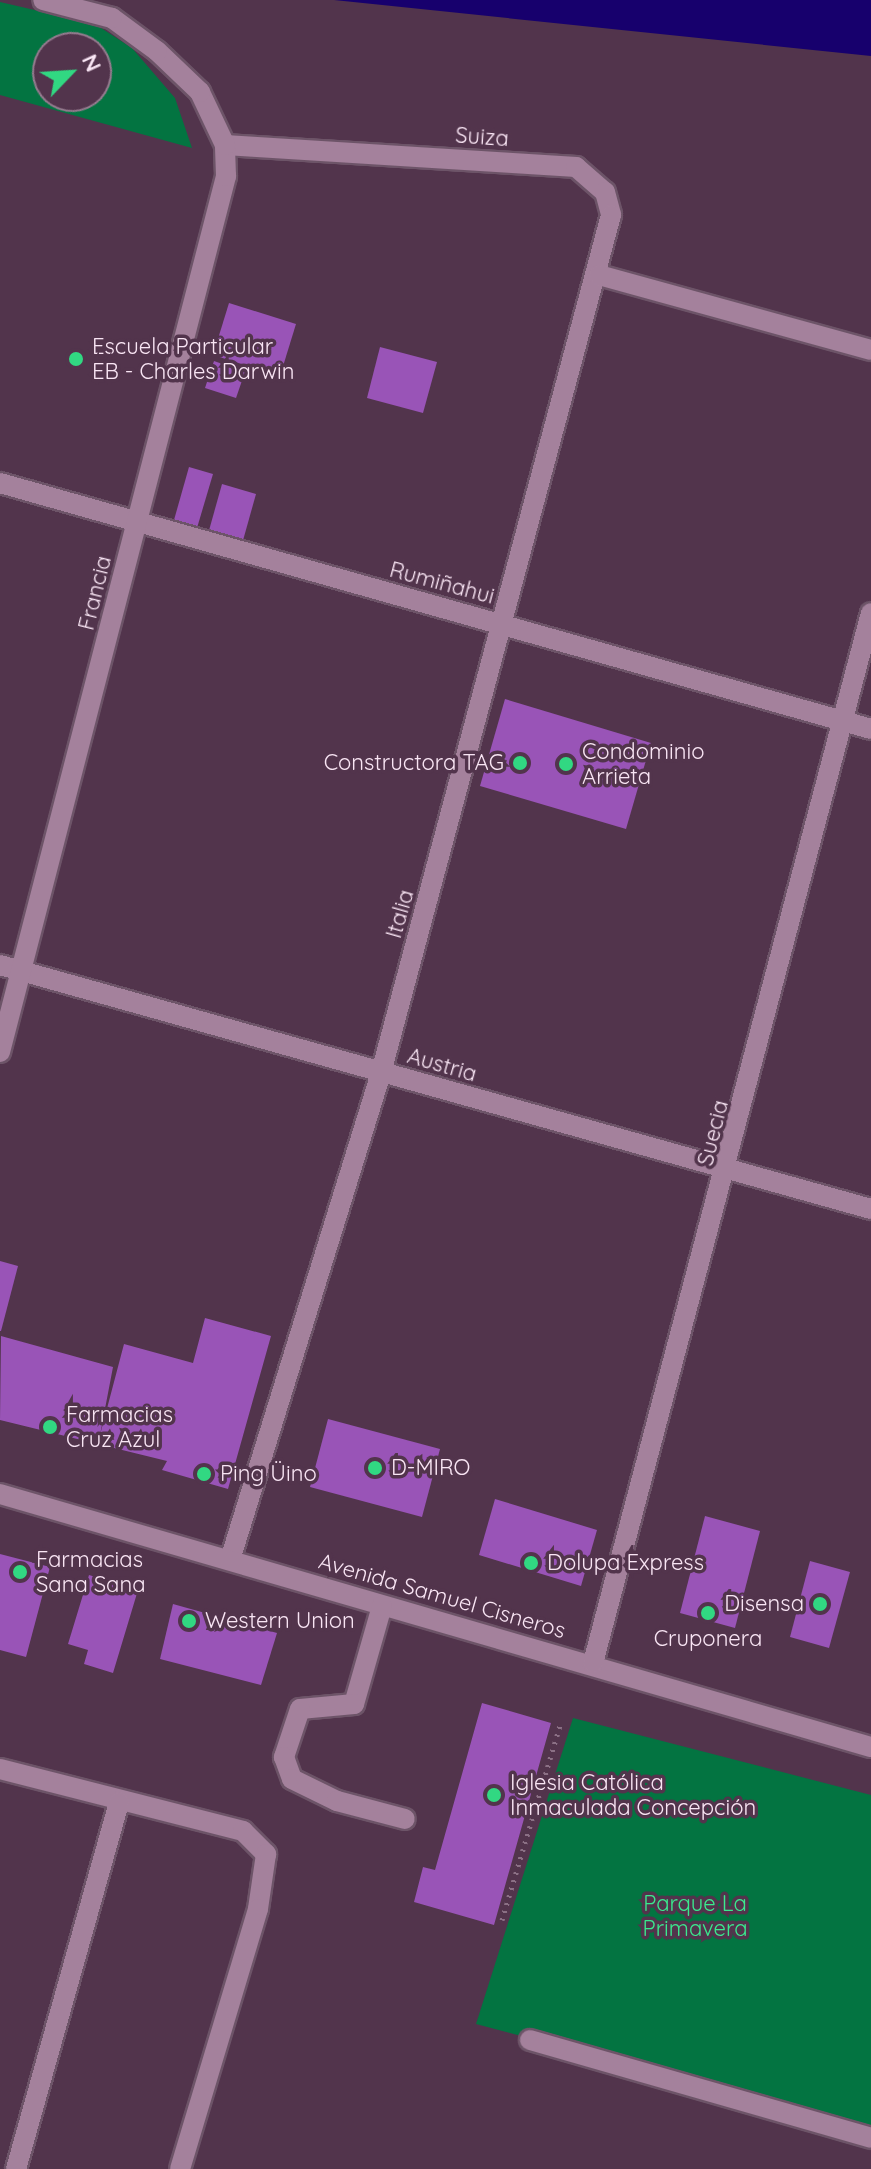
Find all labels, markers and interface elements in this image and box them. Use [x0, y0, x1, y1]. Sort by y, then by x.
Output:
north arrow [32, 32, 112, 112]
text: N [76, 49, 108, 76]
street label: Suiza [454, 122, 510, 152]
place label: Escuela Particular EB - Charles Darwin [92, 333, 294, 384]
marker: Escuela Particular EB - Charles Darwin [67, 350, 85, 368]
street label: Francia [73, 553, 117, 633]
street label: Rumiñahui [387, 556, 497, 610]
place label: Condominio Arrieta [582, 738, 704, 790]
place label: Constructora TAG [324, 750, 504, 776]
marker: Constructora TAG [511, 754, 529, 772]
marker: Condominio Arrieta [557, 755, 575, 773]
street label: Italia [381, 887, 419, 941]
street label: Austria [404, 1043, 480, 1087]
street label: Suecia [692, 1097, 734, 1169]
place label: Farmacias Cruz Azul [66, 1401, 173, 1452]
marker: Farmacias Cruz Azul [41, 1418, 59, 1436]
place label: D-MIRO [391, 1455, 470, 1481]
marker: D-MIRO [366, 1459, 384, 1477]
place label: Ping Üino [220, 1461, 317, 1487]
marker: Ping Üino [195, 1465, 213, 1483]
place label: Farmacias Sana Sana [36, 1546, 145, 1598]
street label: Avenida Samuel Cisneros [316, 1548, 568, 1644]
place label: Dolupa Express [547, 1550, 704, 1576]
marker: Dolupa Express [522, 1554, 540, 1572]
marker: Farmacias Sana Sana [11, 1563, 29, 1581]
place label: Disensa [724, 1591, 804, 1617]
marker: Disensa [811, 1595, 829, 1613]
marker: Cruponera [699, 1604, 717, 1622]
place label: Western Union [205, 1608, 355, 1634]
marker: Western Union [180, 1612, 198, 1630]
place label: Cruponera [654, 1626, 762, 1652]
place label: Iglesia Católica Inmaculada Concepción [510, 1769, 756, 1820]
marker: Iglesia Católica Inmaculada Concepción [485, 1786, 503, 1804]
park label: Parque La Primavera [643, 1890, 747, 1942]

